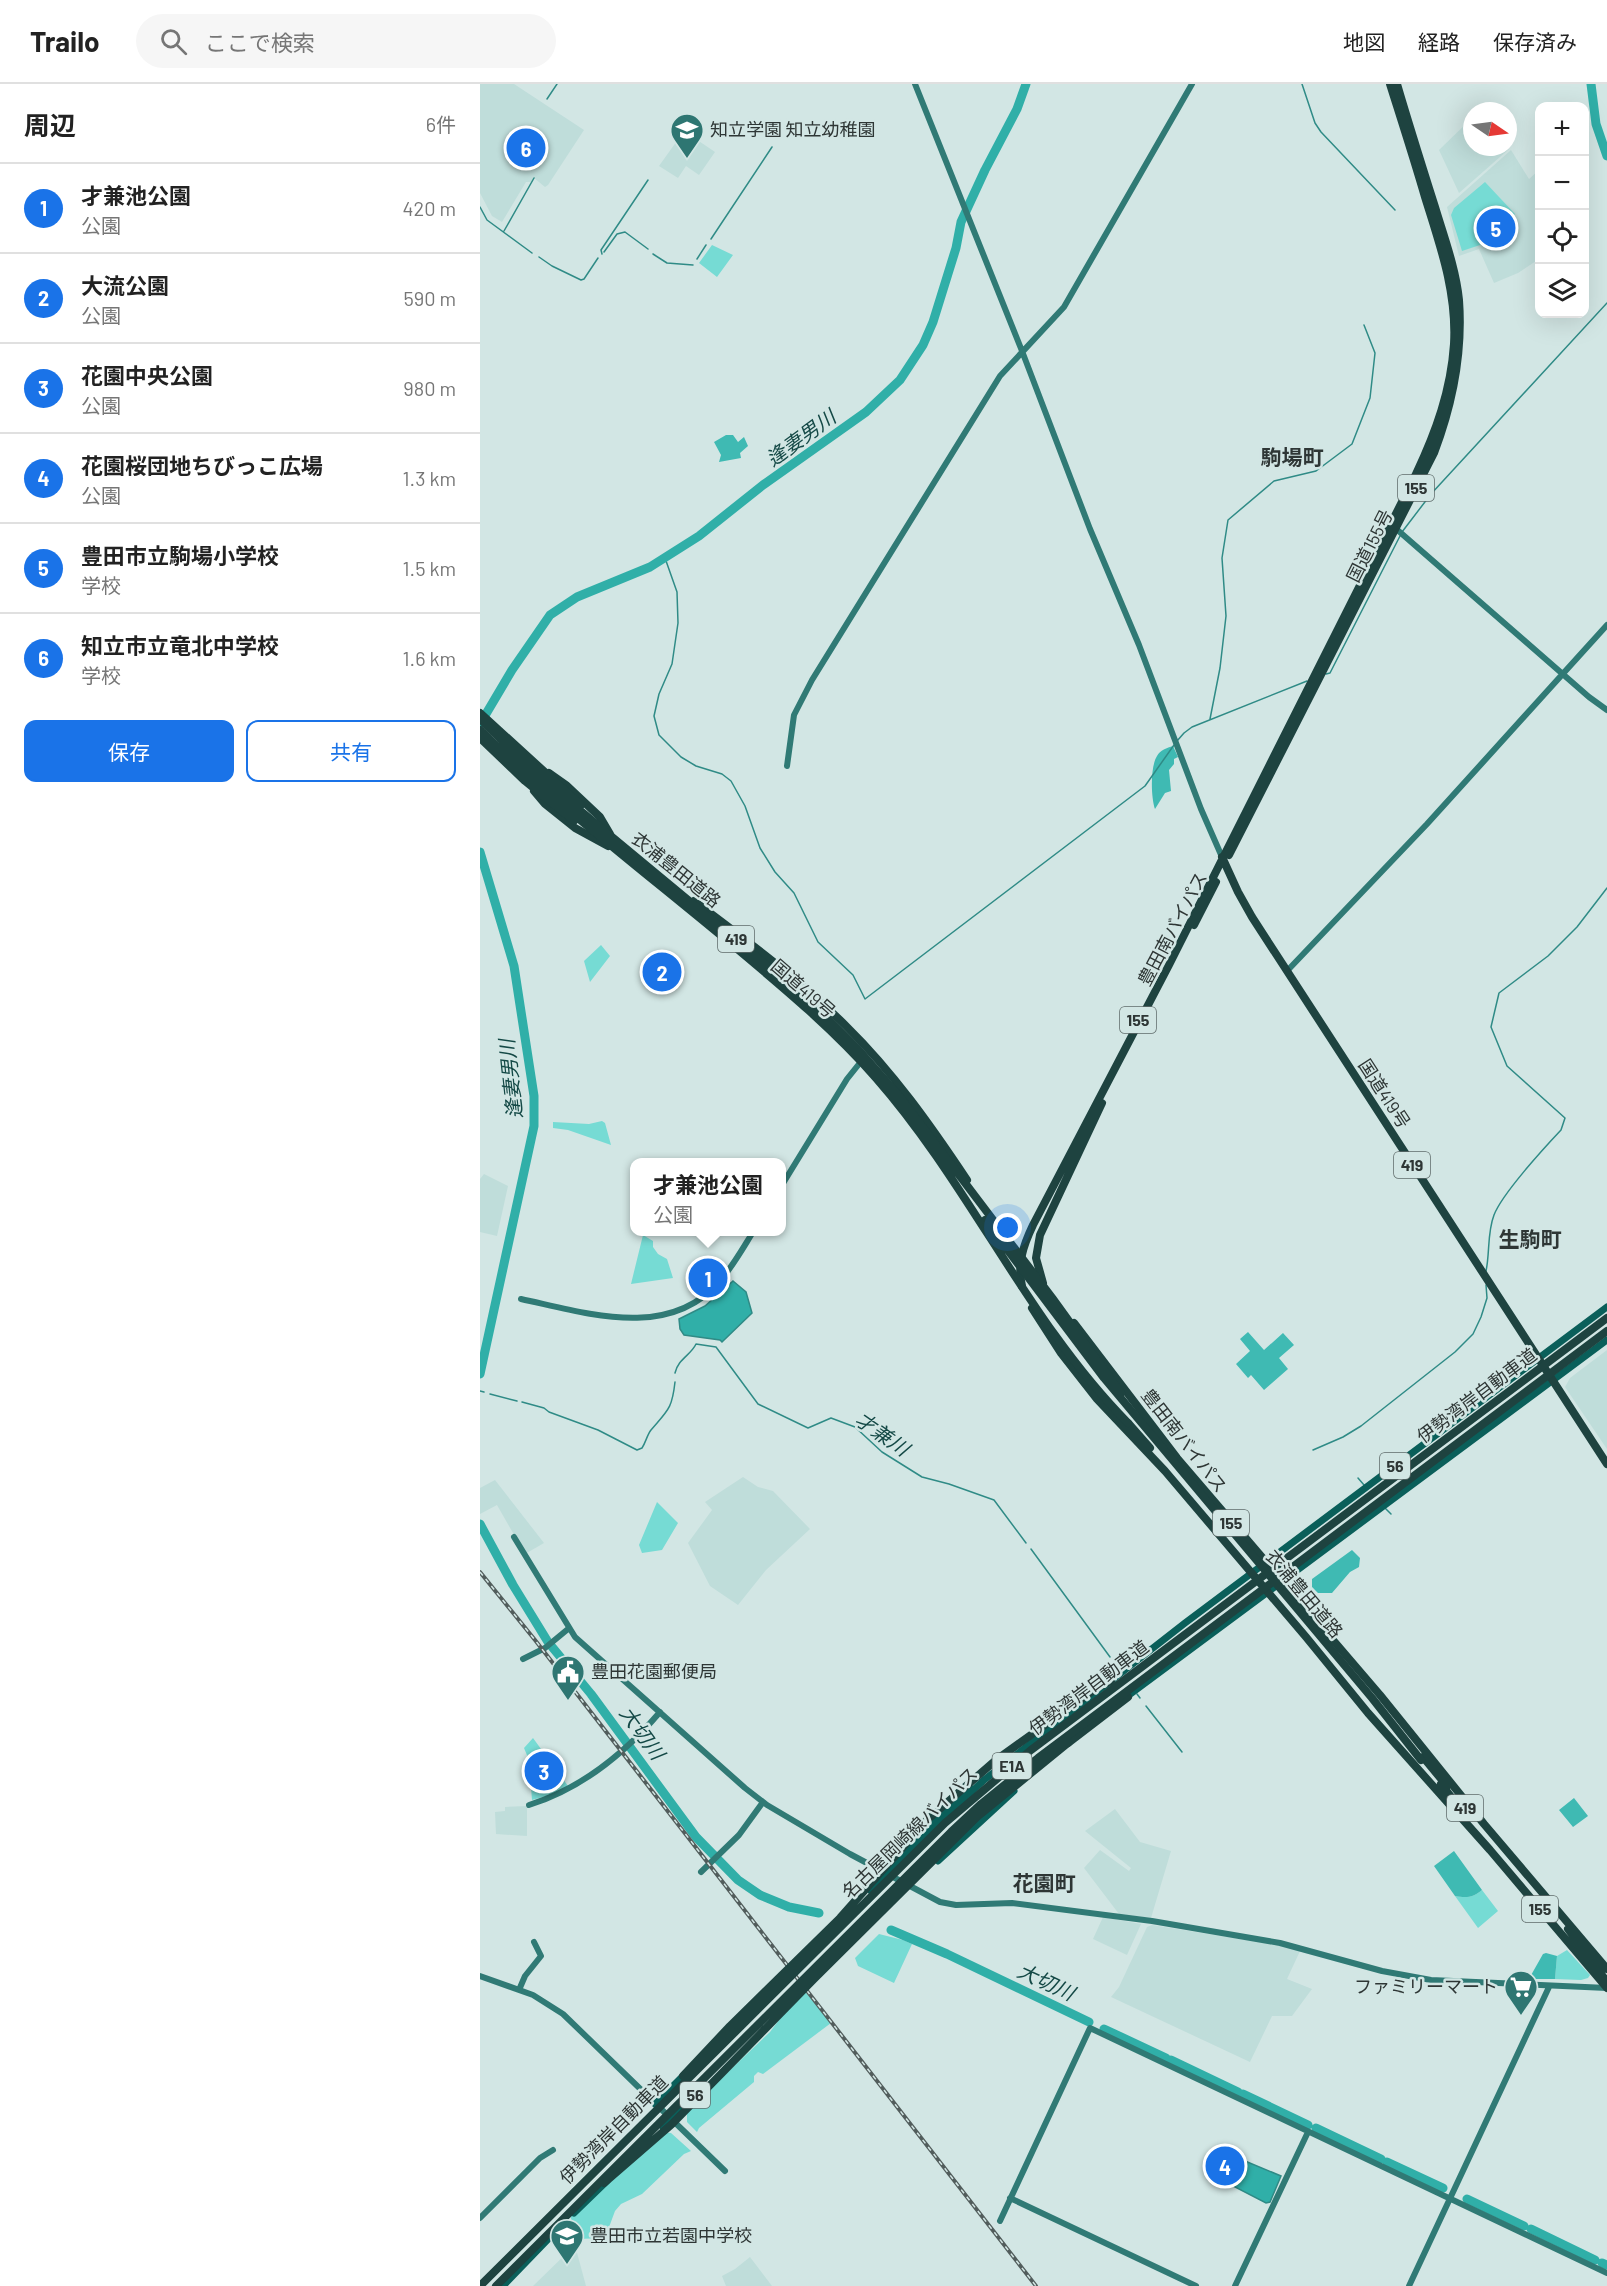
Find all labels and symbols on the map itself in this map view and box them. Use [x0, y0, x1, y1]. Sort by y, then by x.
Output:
north arrow [1463, 102, 1517, 156]
school or university icon: 知立学園 知立幼稚園 [669, 112, 705, 159]
place label: 知立学園 知立幼稚園 [710, 118, 876, 140]
pin: 6 [506, 126, 546, 170]
pin: 5 [1476, 206, 1516, 250]
water label: 逢妻男川 [761, 403, 841, 470]
district label: 駒場町 [1261, 444, 1324, 469]
road number: 155 [1398, 475, 1434, 501]
street label: 国道155号 [1341, 505, 1397, 586]
street label: 衣浦豊田道路 [628, 827, 726, 912]
street label: 豊田南バイパス [1133, 868, 1211, 989]
road number: 419 [718, 926, 754, 952]
pin: 2 [642, 950, 681, 994]
street label: 国道419号 [767, 954, 840, 1022]
road number: 155 [1120, 1007, 1156, 1033]
water label: 逢妻男川 [494, 1036, 526, 1120]
street label: 国道419号 [1354, 1055, 1415, 1132]
road number: 419 [1394, 1152, 1430, 1178]
your location [993, 1213, 1022, 1242]
district label: 生駒町 [1499, 1226, 1562, 1251]
pin: 1 [688, 1256, 728, 1300]
street label: 伊勢湾岸自動車道 [1412, 1343, 1541, 1447]
street label: 豊田南バイパス [1137, 1384, 1232, 1497]
water label: 才兼川 [851, 1406, 916, 1461]
road number: 56 [1380, 1453, 1410, 1479]
road number: 155 [1213, 1510, 1249, 1536]
street label: 衣浦豊田道路 [1262, 1545, 1348, 1642]
street label: 伊勢湾岸自動車道 [1024, 1635, 1153, 1739]
public building icon: 豊田花園郵便局 [550, 1654, 586, 1701]
place label: 豊田花園郵便局 [591, 1660, 717, 1682]
water label: 大切川 [615, 1701, 671, 1765]
pin: 3 [524, 1748, 564, 1794]
road number: E1A [992, 1753, 1032, 1779]
street label: 名古屋岡崎線バイパス [837, 1762, 982, 1903]
road number: 419 [1447, 1795, 1483, 1821]
district label: 花園町 [1013, 1870, 1076, 1895]
road number: 155 [1522, 1896, 1558, 1922]
water label: 大切川 [1014, 1958, 1080, 2005]
supermarket icon: ファミリーマート [1503, 1969, 1539, 2016]
place label: ファミリーマート [1354, 1975, 1498, 1997]
street label: 伊勢湾岸自動車道 [555, 2071, 672, 2188]
road number: 56 [680, 2082, 710, 2108]
pin: 4 [1206, 2144, 1244, 2188]
school or university icon: 豊田市立若園中学校 [549, 2218, 585, 2265]
place label: 豊田市立若園中学校 [590, 2224, 752, 2246]

